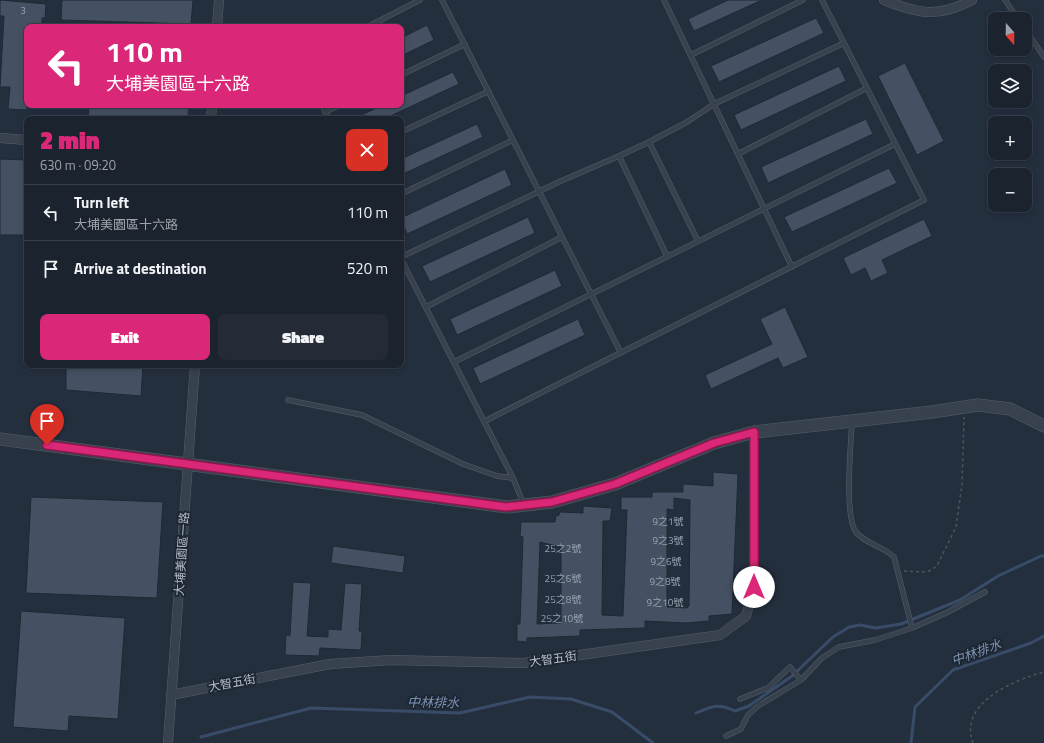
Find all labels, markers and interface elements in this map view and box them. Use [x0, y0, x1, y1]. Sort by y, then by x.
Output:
house number: 3 [20, 3, 26, 18]
north arrow [988, 12, 1032, 56]
map controls [988, 12, 1032, 212]
text: 110 m [106, 30, 183, 73]
icon: left [40, 40, 92, 92]
button: layers [988, 64, 1032, 108]
text: 大埔美園區十六路 [106, 70, 250, 97]
button: + [988, 116, 1032, 160]
text: 2 min [40, 122, 100, 158]
button: close [346, 129, 388, 171]
text: 630 m · 09:20 [40, 155, 116, 175]
button: − [988, 168, 1032, 212]
text: Turn left [74, 191, 129, 214]
text: 110 m [347, 201, 388, 224]
icon: left [40, 202, 62, 224]
text: 大埔美園區十六路 [74, 214, 178, 234]
text: Arrive at destination [74, 257, 207, 280]
text: 520 m [347, 257, 388, 280]
icon: arrive [40, 258, 62, 280]
button: Exit [40, 314, 210, 360]
button: Share [218, 314, 388, 360]
pin [30, 404, 64, 445]
icon: arrive [36, 410, 58, 432]
street label: 大埔美園區一路 [169, 511, 194, 597]
house number: 9之1號 [652, 514, 684, 529]
house number: 9之3號 [652, 533, 684, 548]
house number: 25之2號 [545, 541, 581, 556]
house number: 9之6號 [650, 554, 682, 569]
position arrow [733, 566, 775, 608]
house number: 25之6號 [545, 571, 581, 586]
house number: 9之8號 [649, 574, 681, 589]
house number: 25之8號 [545, 592, 581, 607]
house number: 9之10號 [647, 595, 683, 610]
house number: 25之10號 [541, 611, 583, 626]
water label: 中林排水 [948, 633, 1005, 670]
street label: 大智五街 [528, 646, 578, 671]
street label: 大智五街 [207, 669, 257, 696]
water label: 中林排水 [407, 692, 460, 712]

